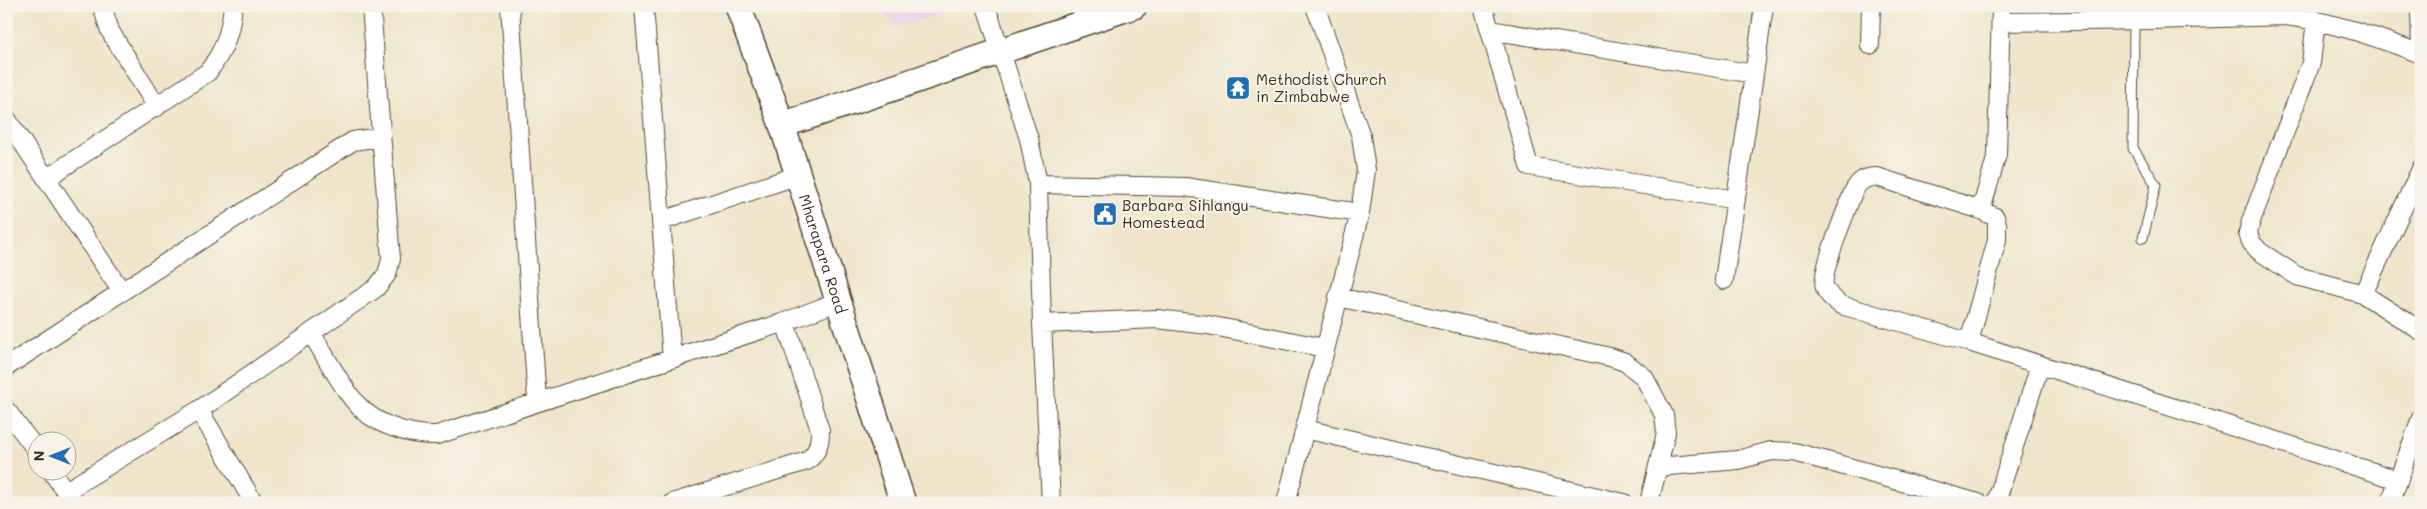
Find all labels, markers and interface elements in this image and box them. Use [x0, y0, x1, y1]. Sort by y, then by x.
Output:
place label: Methodist Church in Zimbabwe [1256, 69, 1386, 106]
temple icon: Methodist Church in Zimbabwe [1225, 75, 1251, 101]
street label: Mharapara Road [795, 191, 852, 316]
place label: Barbara Sihlangu Homestead [1122, 195, 1249, 232]
public building icon: Barbara Sihlangu Homestead [1092, 201, 1118, 227]
north arrow [28, 432, 78, 482]
text: N [29, 451, 48, 461]

